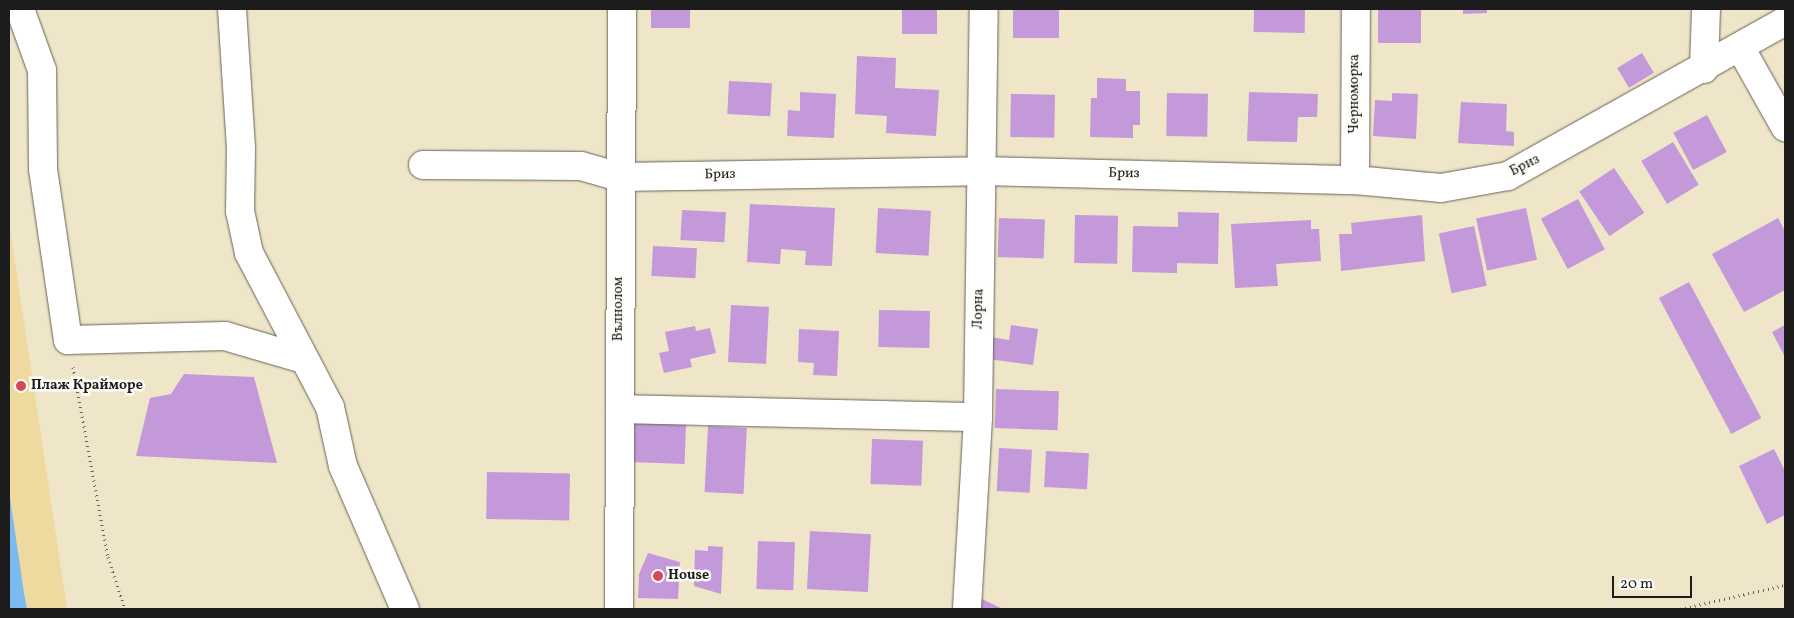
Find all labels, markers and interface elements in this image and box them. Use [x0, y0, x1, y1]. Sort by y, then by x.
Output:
street label: Черноморка [1347, 54, 1363, 134]
street label: Бриз [1507, 151, 1543, 181]
street label: Бриз [1108, 165, 1140, 183]
street label: Бриз [704, 166, 736, 184]
street label: Вълнолом [611, 277, 627, 341]
street label: Лорна [970, 289, 988, 329]
place label: Плaж Крайморе [31, 378, 143, 394]
marker: Плaж Крайморе [15, 380, 27, 392]
scale bar [1614, 566, 1694, 598]
place label: House [668, 568, 709, 584]
marker: House [652, 570, 664, 582]
text: 20 m [1620, 574, 1653, 595]

